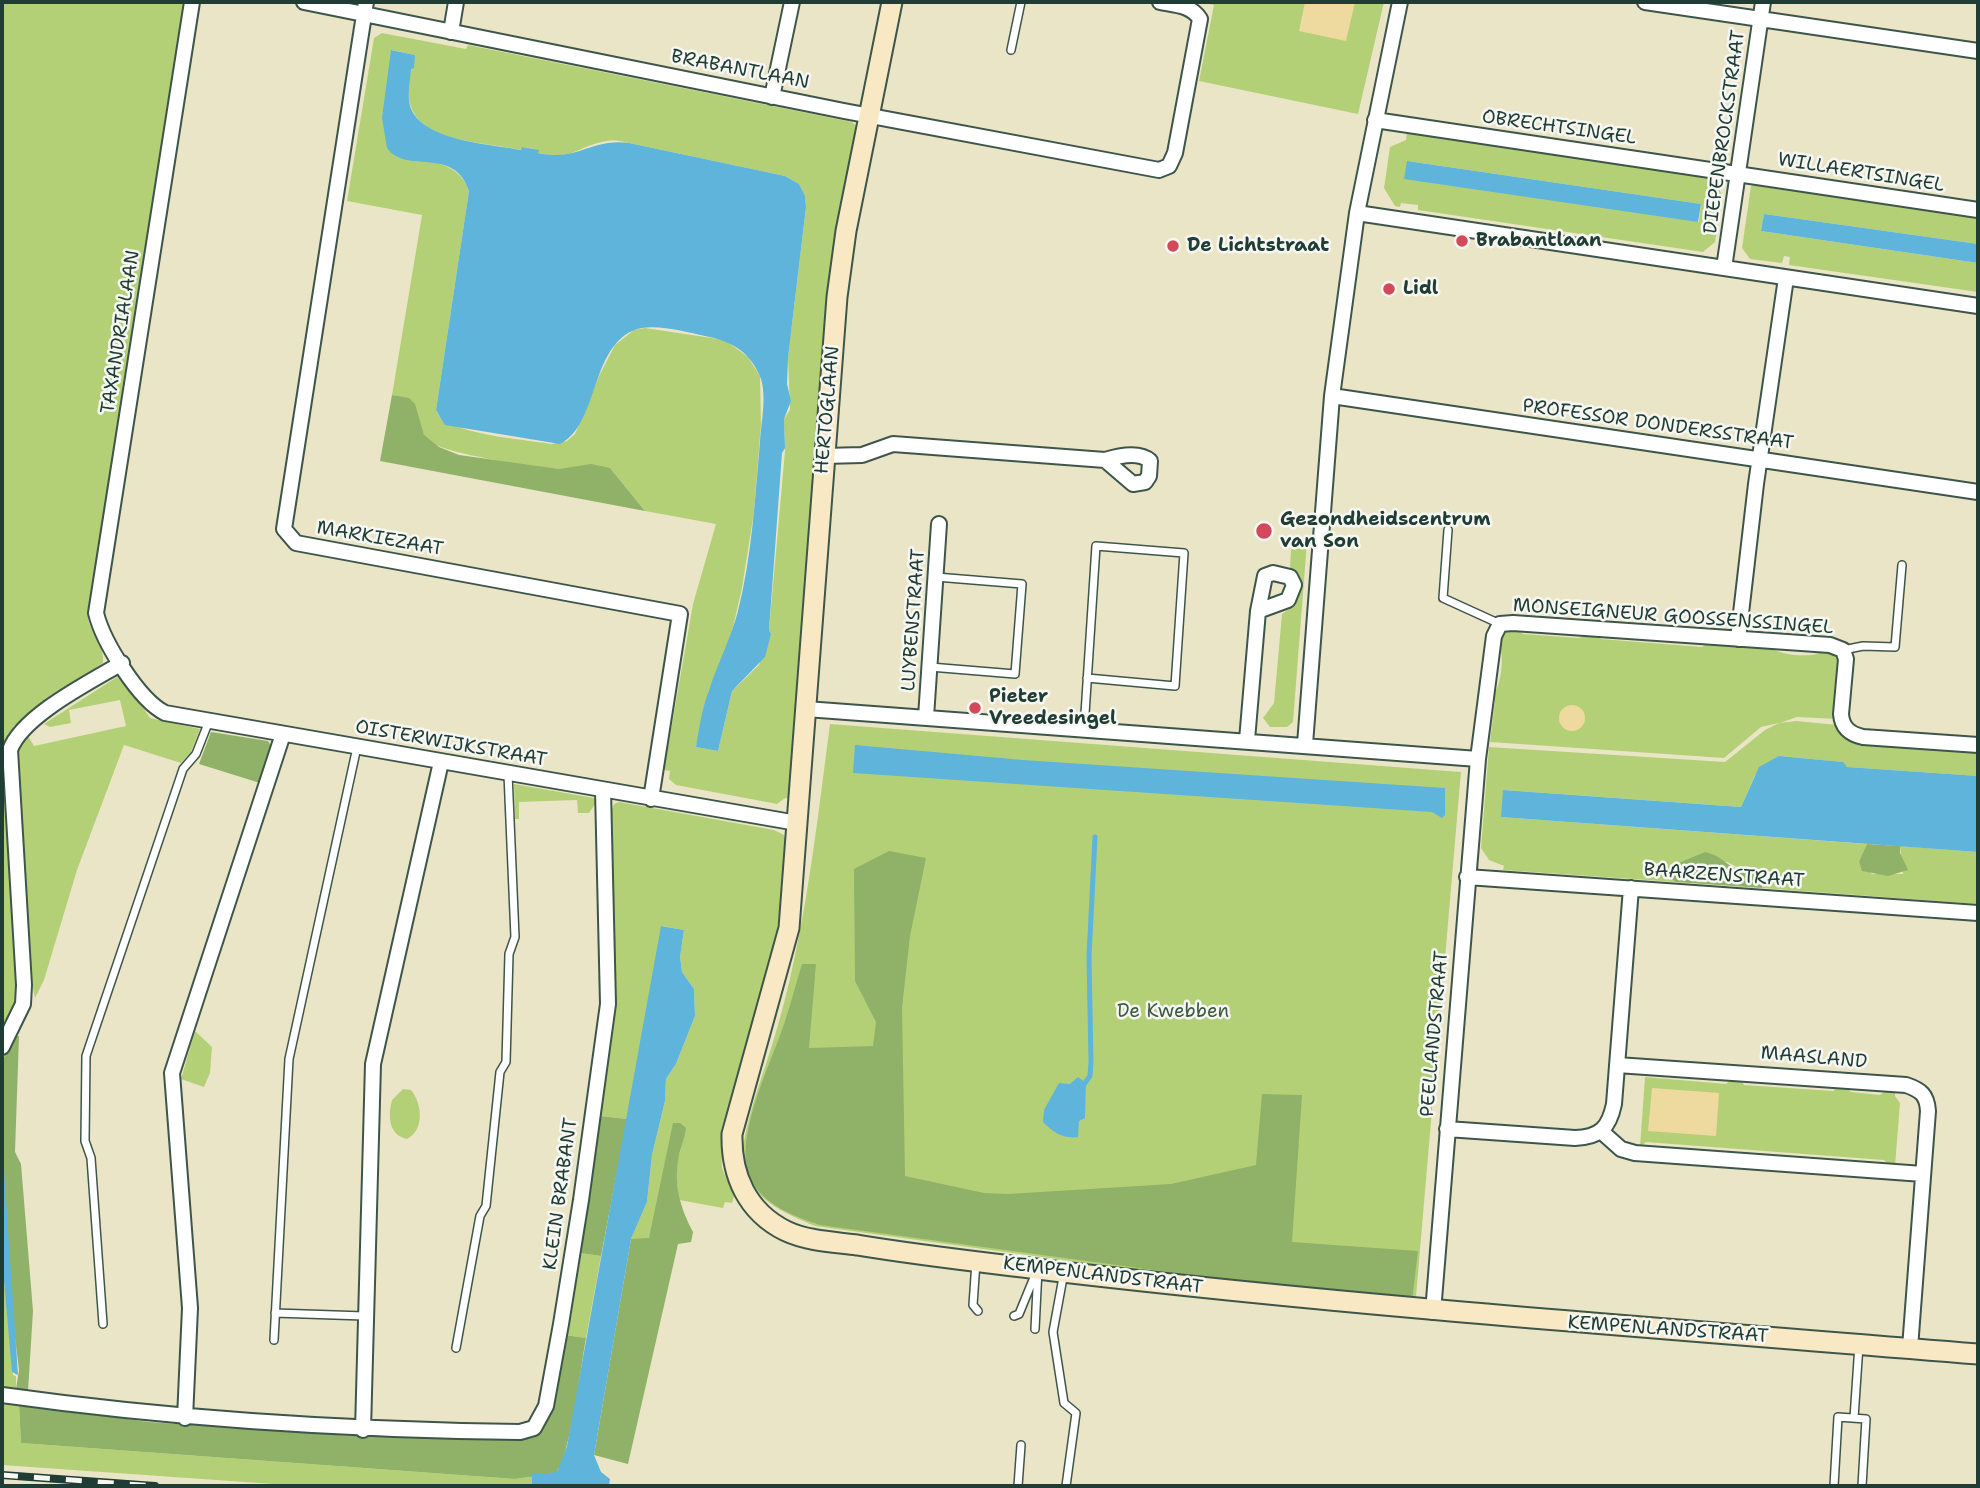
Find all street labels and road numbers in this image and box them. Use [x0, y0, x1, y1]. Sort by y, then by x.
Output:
street label: DIEPENBROCKSTRAAT [1699, 29, 1751, 235]
street label: BRABANTLAAN [669, 45, 811, 95]
street label: OBRECHTSINGEL [1480, 106, 1638, 150]
street label: WILLAERTSINGEL [1776, 149, 1946, 197]
street label: TAXANDRIALAAN [97, 249, 145, 415]
street label: HERTOGLAAN [811, 345, 845, 475]
street label: PROFESSOR DONDERSSTRAAT [1521, 395, 1795, 455]
street label: MARKIEZAAT [315, 517, 445, 561]
street label: LUYBENSTRAAT [898, 548, 930, 692]
street label: MONSEIGNEUR GOOSSENSSINGEL [1512, 594, 1834, 640]
street label: OISTERWIJKSTRAAT [353, 716, 549, 772]
street label: BAARZENSTRAAT [1643, 859, 1805, 893]
street label: PEELLANDSTRAAT [1416, 950, 1454, 1118]
street label: MAASLAND [1760, 1042, 1868, 1074]
street label: KLEIN BRABANT [539, 1116, 583, 1272]
street label: KEMPENLANDSTRAAT [1002, 1252, 1204, 1300]
street label: KEMPENLANDSTRAAT [1567, 1312, 1769, 1348]

